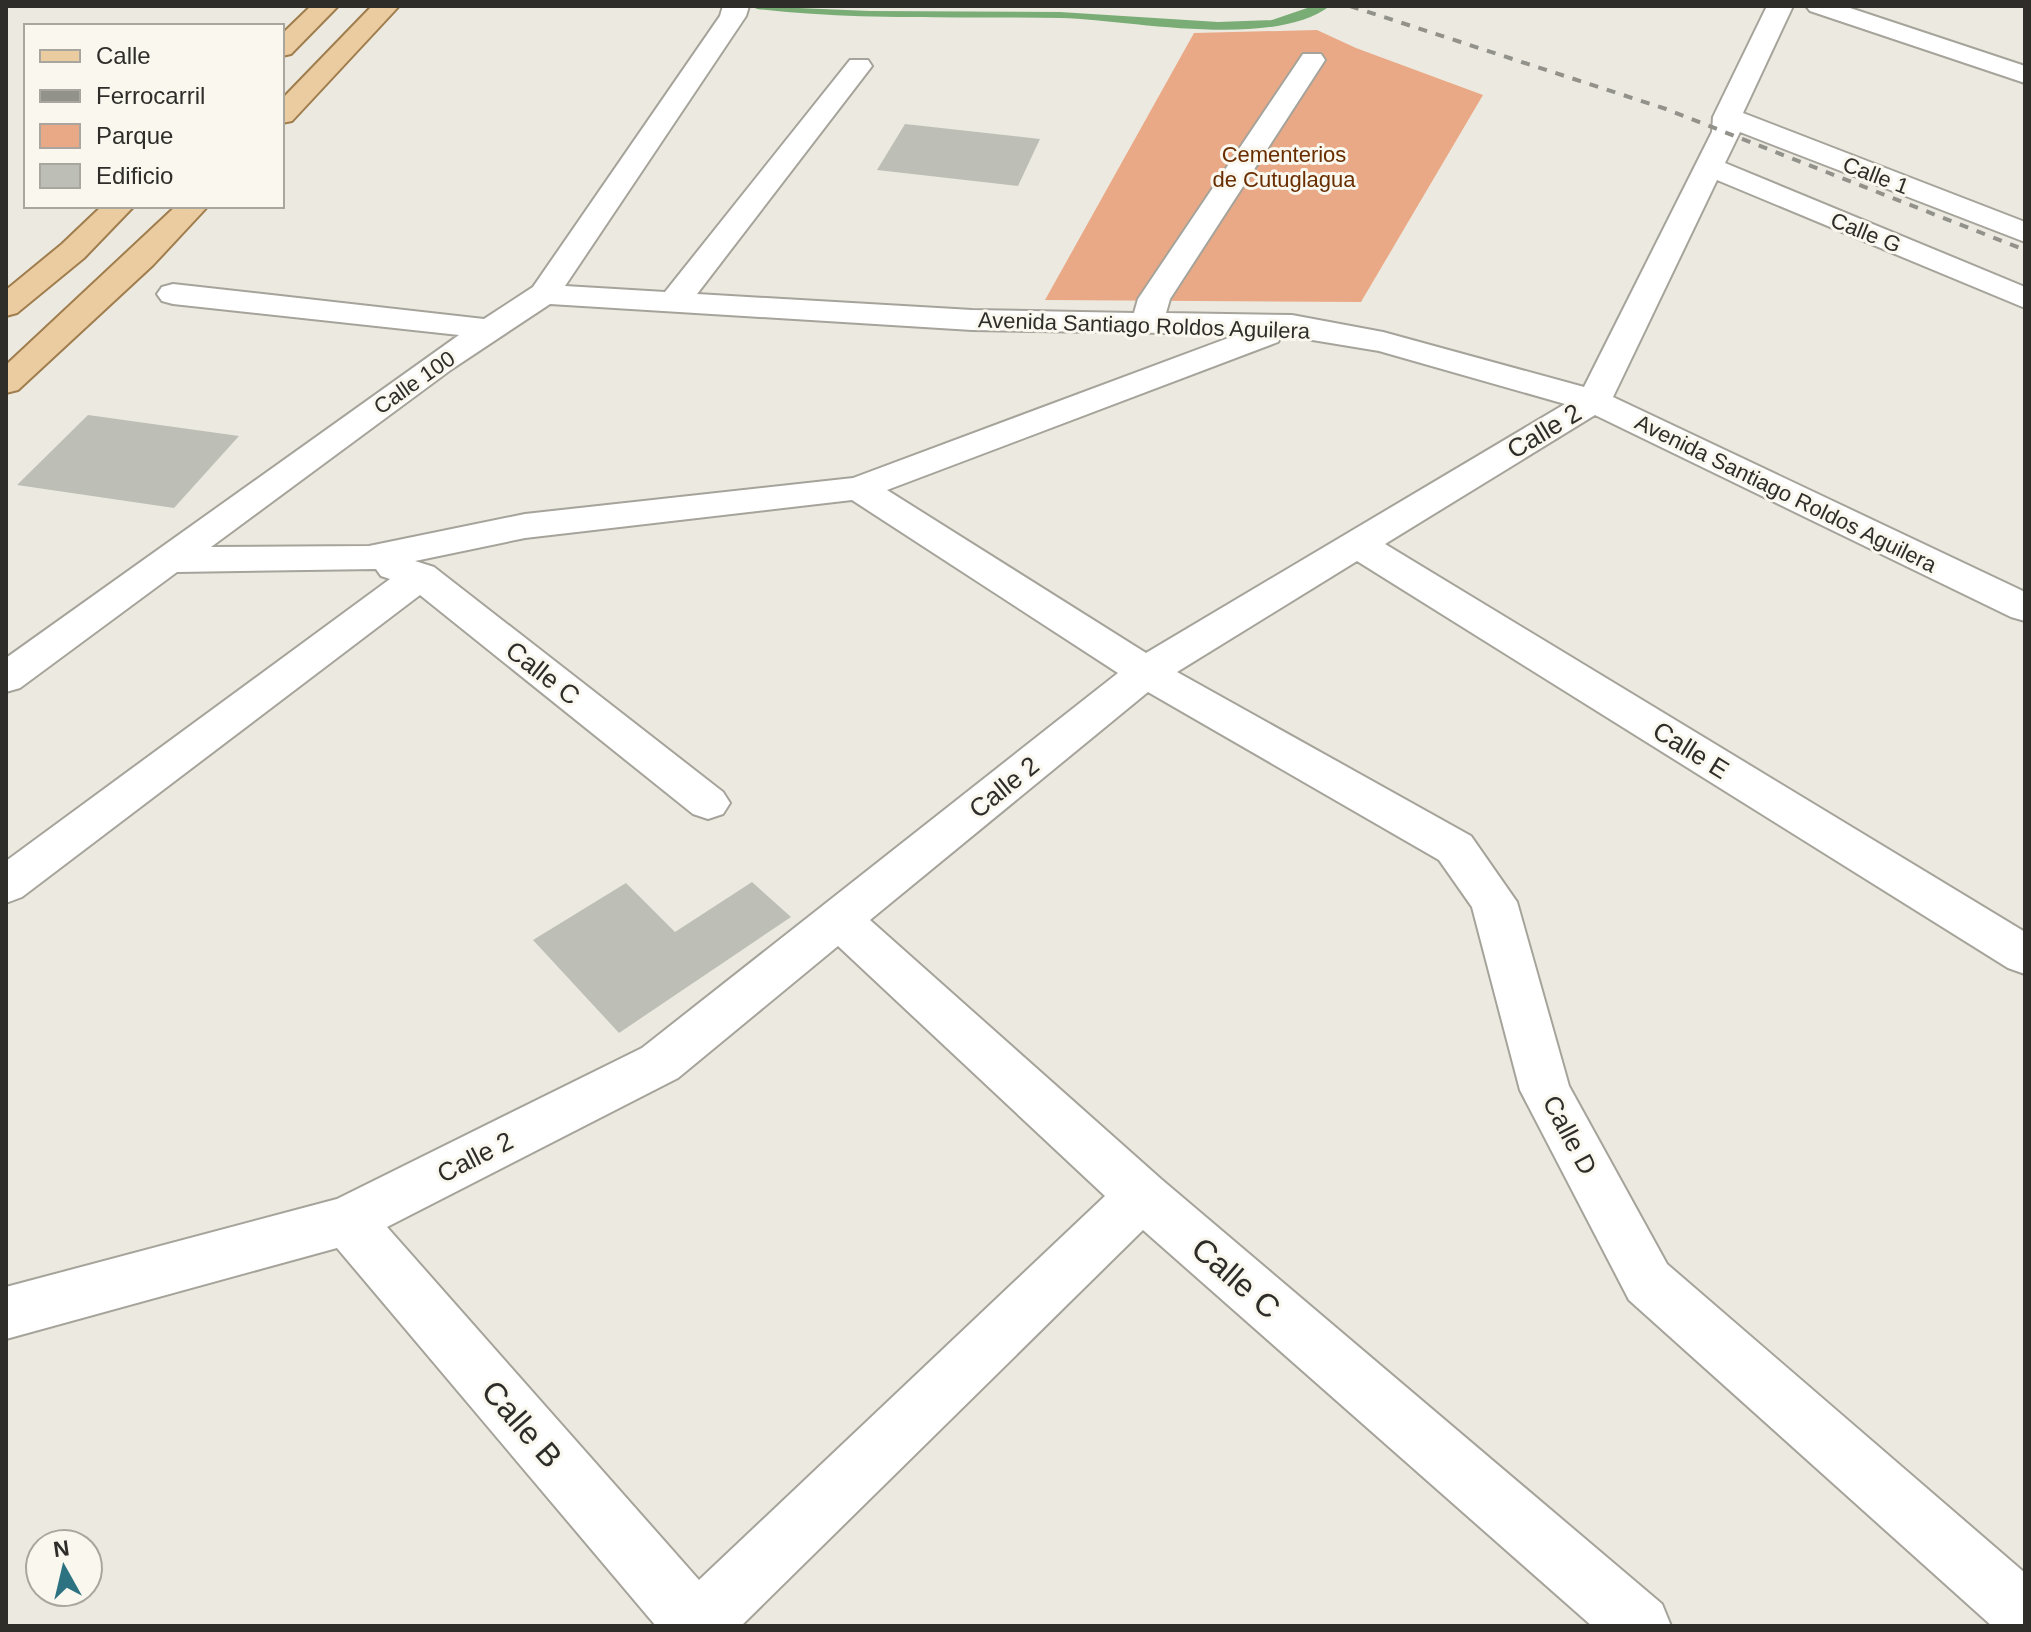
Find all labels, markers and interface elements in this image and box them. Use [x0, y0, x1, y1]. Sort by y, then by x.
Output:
legend [24, 24, 284, 208]
text: Calle [96, 42, 151, 69]
text: Ferrocarril [96, 82, 205, 109]
text: Parque [96, 122, 173, 149]
park label: Cementerios de Cutuglagua [1212, 142, 1356, 192]
street label: Calle 1 [1839, 152, 1912, 199]
text: Edificio [96, 162, 173, 189]
street label: Calle G [1827, 207, 1905, 258]
street label: Avenida Santiago Roldos Aguilera [978, 307, 1311, 344]
street label: Calle 100 [369, 346, 460, 419]
street label: Calle 2 [1502, 397, 1586, 465]
street label: Avenida Santiago Roldos Aguilera [1631, 409, 1941, 578]
street label: Calle C [500, 635, 586, 711]
street label: Calle E [1648, 715, 1734, 785]
street label: Calle 2 [963, 750, 1045, 824]
street label: Calle D [1537, 1090, 1603, 1180]
street label: Calle 2 [432, 1125, 518, 1189]
street label: Calle C [1185, 1230, 1287, 1326]
street label: Calle B [475, 1373, 569, 1475]
north arrow [24, 1528, 104, 1608]
text: N [52, 1535, 71, 1562]

